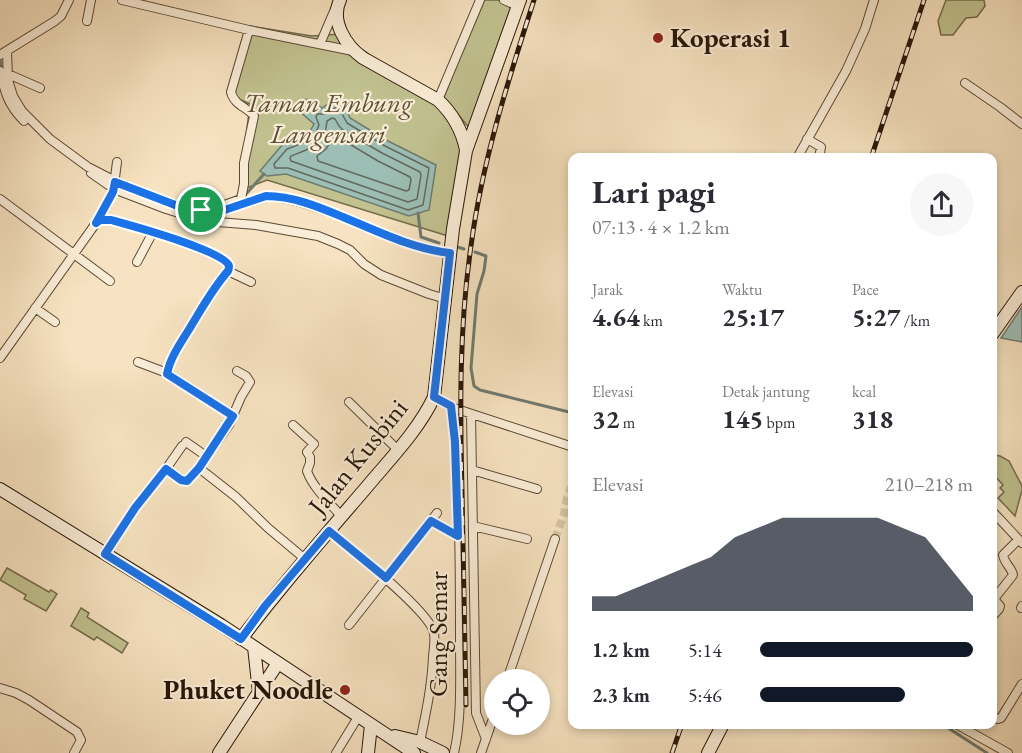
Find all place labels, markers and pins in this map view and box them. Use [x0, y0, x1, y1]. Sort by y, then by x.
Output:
place label: Koperasi 1 [670, 20, 791, 55]
marker: Koperasi 1 [651, 31, 665, 45]
pin [175, 184, 226, 235]
place label: Phuket Noodle [163, 672, 333, 707]
marker: Phuket Noodle [338, 683, 352, 697]

